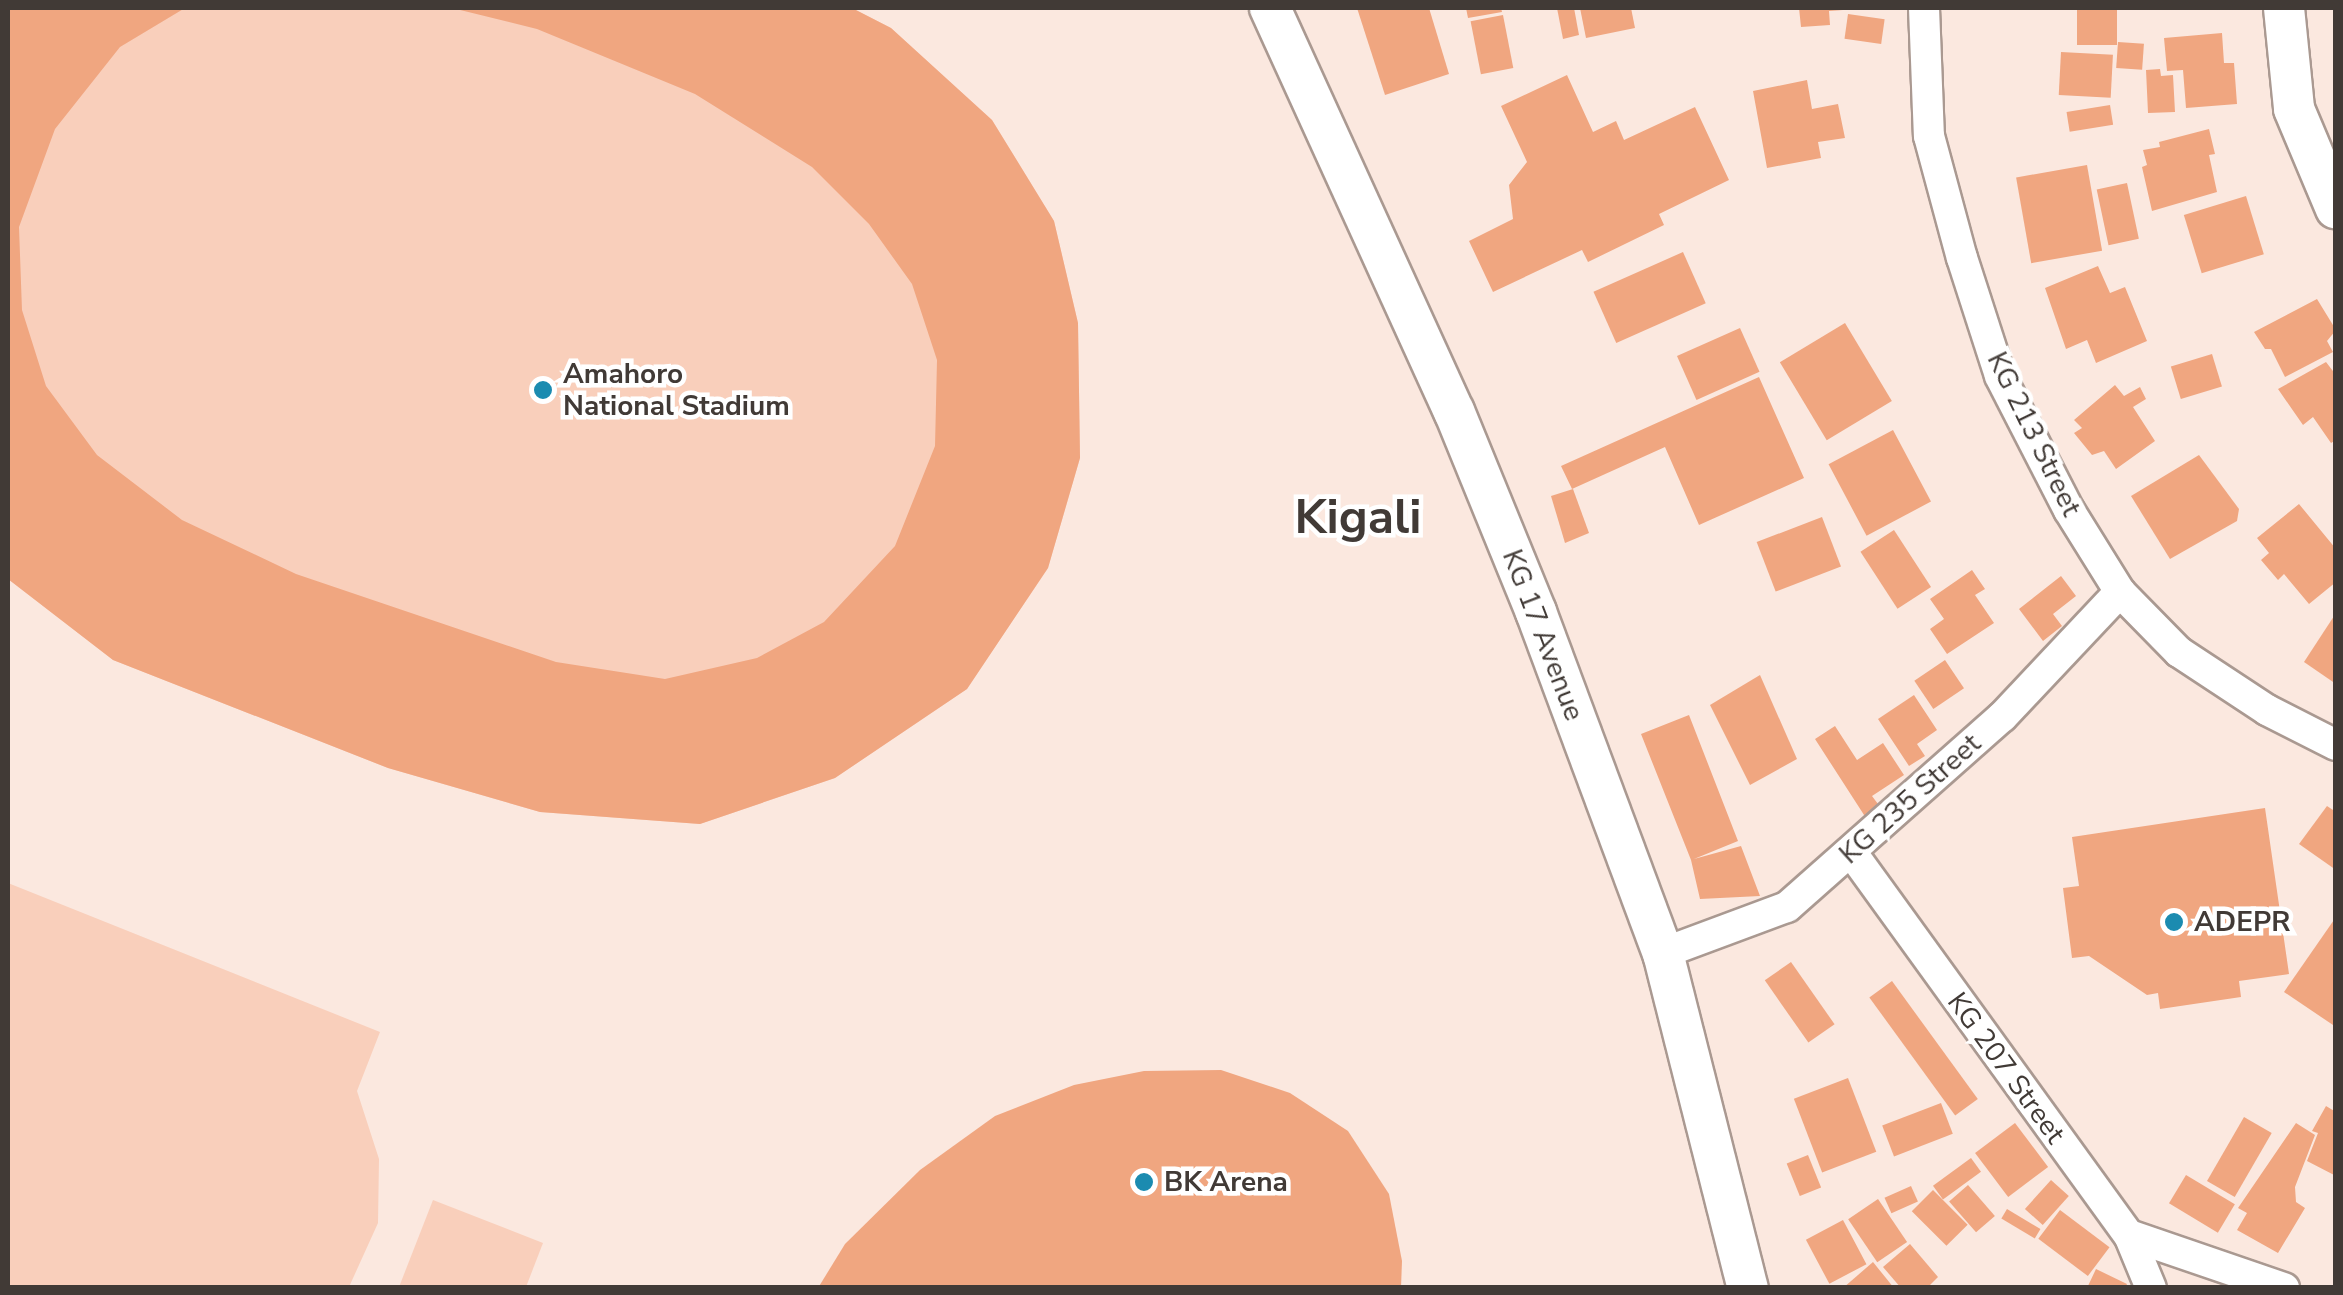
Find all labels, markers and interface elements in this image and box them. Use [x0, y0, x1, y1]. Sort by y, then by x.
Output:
street label: KG 213 Street [1980, 347, 2088, 521]
place label: Amahoro National Stadium [563, 357, 790, 423]
marker: Amahoro National Stadium [532, 379, 554, 401]
district label: Kigali [1295, 489, 1421, 547]
street label: KG 17 Avenue [1495, 545, 1591, 725]
street label: KG 235 Street [1833, 727, 1987, 871]
place label: ADEPR [2194, 905, 2290, 939]
marker: ADEPR [2163, 911, 2185, 933]
street label: KG 207 Street [1940, 986, 2072, 1150]
place label: BK Arena [1164, 1165, 1288, 1199]
marker: BK Arena [1133, 1171, 1155, 1193]

